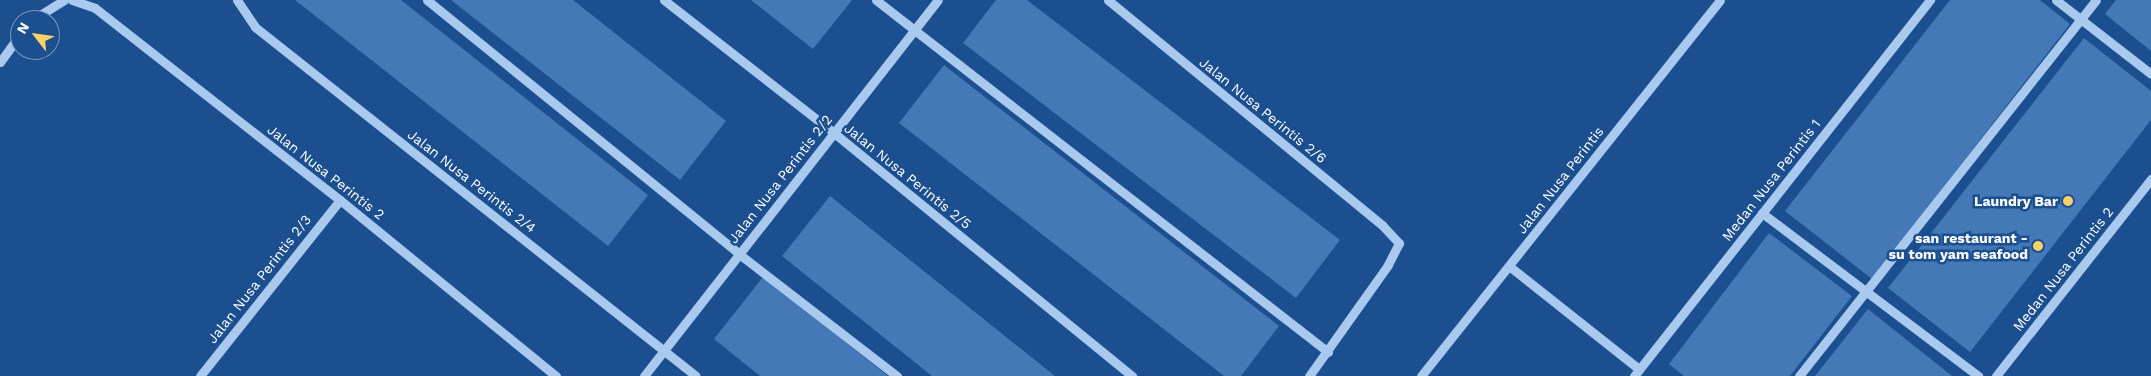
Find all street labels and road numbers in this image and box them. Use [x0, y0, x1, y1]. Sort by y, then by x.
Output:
street label: Jalan Nusa Perintis 2/6 [1196, 53, 1330, 167]
street label: Jalan Nusa Perintis 2/2 [724, 111, 836, 247]
street label: Medan Nusa Perintis 1 [1718, 115, 1824, 245]
street label: Jalan Nusa Perintis 2/5 [841, 120, 975, 232]
street label: Jalan Nusa Perintis 2 [264, 121, 388, 223]
street label: Jalan Nusa Perintis [1513, 123, 1607, 237]
street label: Jalan Nusa Perintis 2/4 [404, 126, 540, 236]
street label: Medan Nusa Perintis 2 [2009, 203, 2117, 335]
street label: Jalan Nusa Perintis 2/3 [203, 211, 315, 347]

